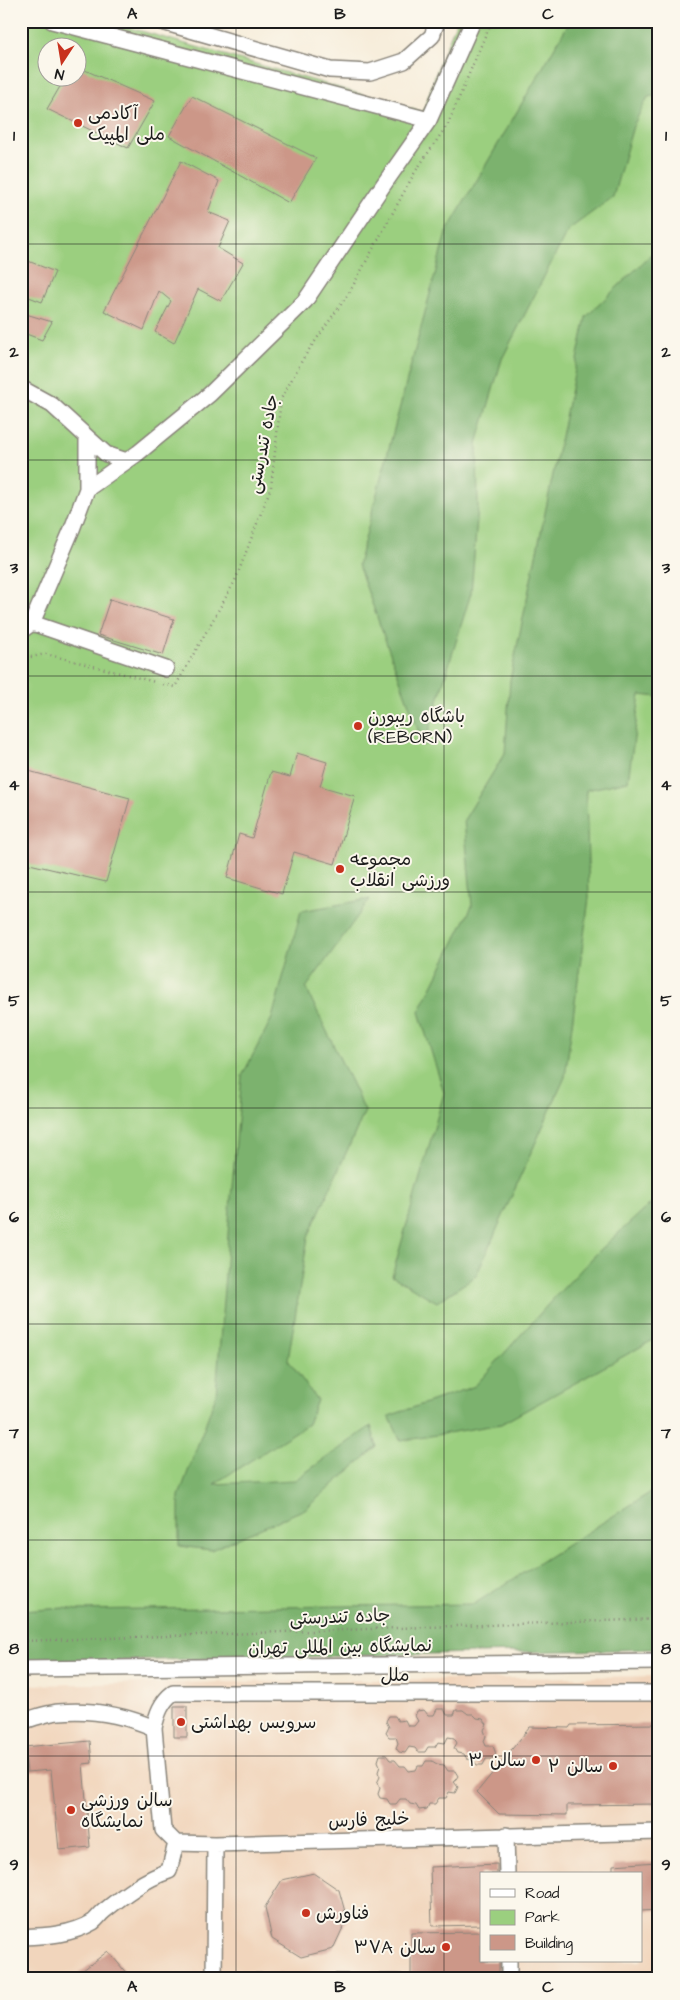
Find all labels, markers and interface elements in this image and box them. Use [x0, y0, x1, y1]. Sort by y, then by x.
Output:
text: A [127, 3, 138, 25]
text: B [334, 3, 346, 25]
text: C [542, 3, 554, 25]
north arrow [38, 38, 88, 88]
text: N [53, 63, 66, 84]
place label: آکادمی ملی المپیک [88, 101, 165, 147]
marker: آکادمی ملی المپیک [72, 117, 84, 129]
text: 1 [13, 125, 16, 147]
text: 1 [665, 125, 668, 147]
text: 2 [8, 341, 19, 363]
text: 2 [660, 341, 671, 363]
street label: جاده تندرستی [241, 392, 285, 496]
text: 3 [9, 557, 19, 579]
text: 3 [661, 557, 671, 579]
place label: باشگاه ریبورن (REBORN) [368, 704, 465, 750]
marker: باشگاه ریبورن (REBORN) [352, 720, 364, 732]
text: 4 [9, 774, 20, 796]
text: 4 [661, 774, 672, 796]
place label: مجموعه ورزشی انقلاب [350, 847, 450, 893]
marker: مجموعه ورزشی انقلاب [334, 863, 346, 875]
text: 5 [8, 990, 20, 1012]
text: 5 [660, 990, 672, 1012]
text: 6 [9, 1206, 19, 1228]
text: 6 [661, 1206, 671, 1228]
text: 7 [8, 1422, 19, 1444]
text: 7 [660, 1422, 671, 1444]
street label: جاده تندرستی [289, 1603, 391, 1631]
street label: نمایشگاه بین المللی تهران [248, 1633, 432, 1661]
text: 8 [9, 1638, 20, 1660]
text: 8 [661, 1638, 672, 1660]
street label: ملل [380, 1663, 410, 1688]
place label: سرویس بهداشتی [191, 1710, 316, 1735]
marker: سرویس بهداشتی [175, 1716, 187, 1728]
place label: سالن ۳ [468, 1748, 526, 1773]
marker: سالن ۳ [530, 1754, 542, 1766]
place label: سالن ۲ [548, 1754, 603, 1779]
marker: سالن ۲ [607, 1760, 619, 1772]
place label: سالن ورزشی نمایشگاه [81, 1788, 173, 1834]
marker: سالن ورزشی نمایشگاه [65, 1804, 77, 1816]
street label: خلیج فارس [328, 1806, 410, 1834]
text: 9 [9, 1854, 19, 1876]
text: 9 [661, 1854, 671, 1876]
legend [480, 1872, 642, 1962]
text: Road [525, 1883, 560, 1904]
place label: فناورش [316, 1901, 369, 1926]
marker: فناورش [300, 1907, 312, 1919]
text: Park [525, 1907, 560, 1928]
text: Building [525, 1933, 573, 1955]
place label: ۳۷A سالن [354, 1935, 436, 1960]
marker: ۳۷A سالن [440, 1941, 452, 1953]
text: A [127, 1976, 138, 1998]
text: B [334, 1976, 346, 1998]
text: C [542, 1976, 554, 1998]

